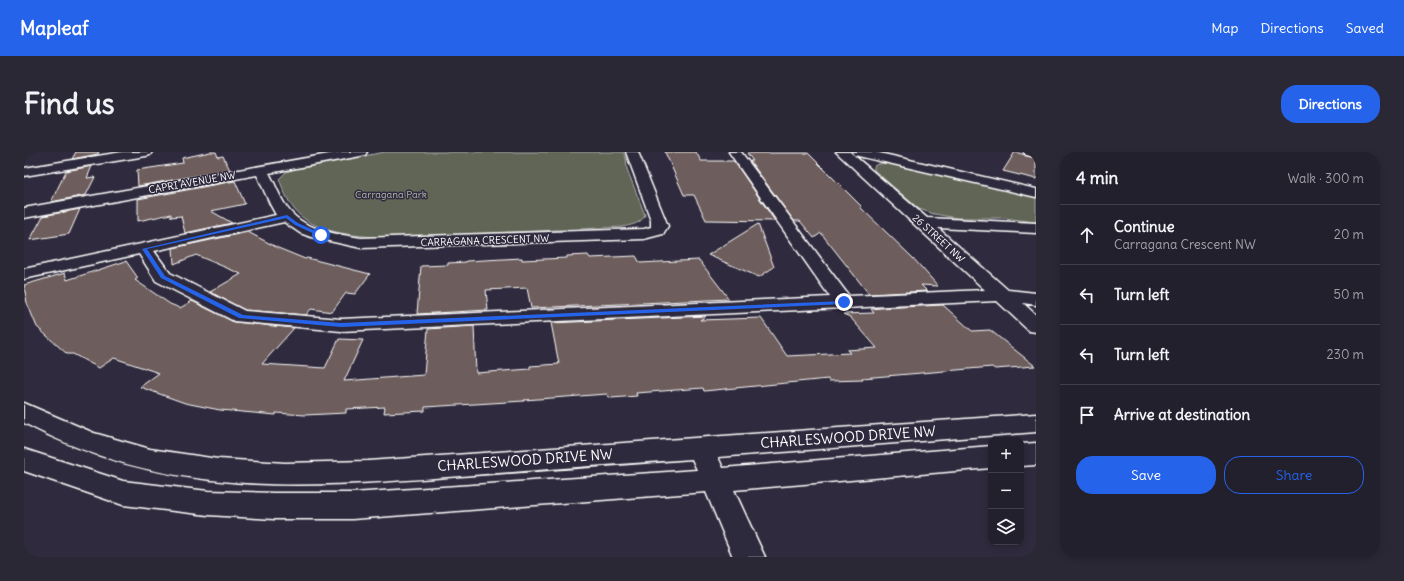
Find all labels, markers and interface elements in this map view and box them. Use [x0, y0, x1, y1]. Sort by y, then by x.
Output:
text: Mapleaf [20, 16, 89, 40]
text: Map [1211, 19, 1238, 37]
text: Directions [1260, 19, 1324, 37]
text: Saved [1346, 19, 1384, 37]
button: Directions [1281, 85, 1380, 123]
text: Find us [24, 86, 115, 122]
text: 4 min [1076, 167, 1118, 189]
street label: CAPRI AVENUE NW [147, 168, 237, 197]
text: Walk · 300 m [1288, 170, 1364, 187]
park label: Carragana Park [355, 188, 427, 201]
street label: 26 STREET NW [910, 211, 968, 265]
text: Continue [1114, 217, 1175, 236]
icon: ahead [1076, 224, 1098, 246]
route start [312, 226, 330, 244]
text: 20 m [1334, 226, 1364, 243]
street label: CARRAGANA CRESCENT NW [420, 232, 550, 249]
text: Carragana Crescent NW [1114, 236, 1256, 253]
icon: left [1076, 284, 1098, 306]
text: Turn left [1114, 285, 1169, 304]
text: 50 m [1333, 286, 1364, 303]
route end [835, 293, 853, 311]
icon: left [1076, 344, 1098, 366]
text: Turn left [1114, 345, 1169, 364]
text: 230 m [1326, 346, 1364, 363]
icon: arrive [1076, 404, 1098, 426]
text: Arrive at destination [1114, 405, 1250, 424]
street label: CHARLESWOOD DRIVE NW [760, 422, 937, 452]
map controls [988, 437, 1024, 545]
button: + [988, 437, 1024, 473]
street label: CHARLESWOOD DRIVE NW [437, 445, 614, 475]
button: Save [1076, 456, 1216, 494]
button: Share [1224, 456, 1364, 494]
button: − [988, 473, 1024, 509]
button: layers [988, 509, 1024, 545]

